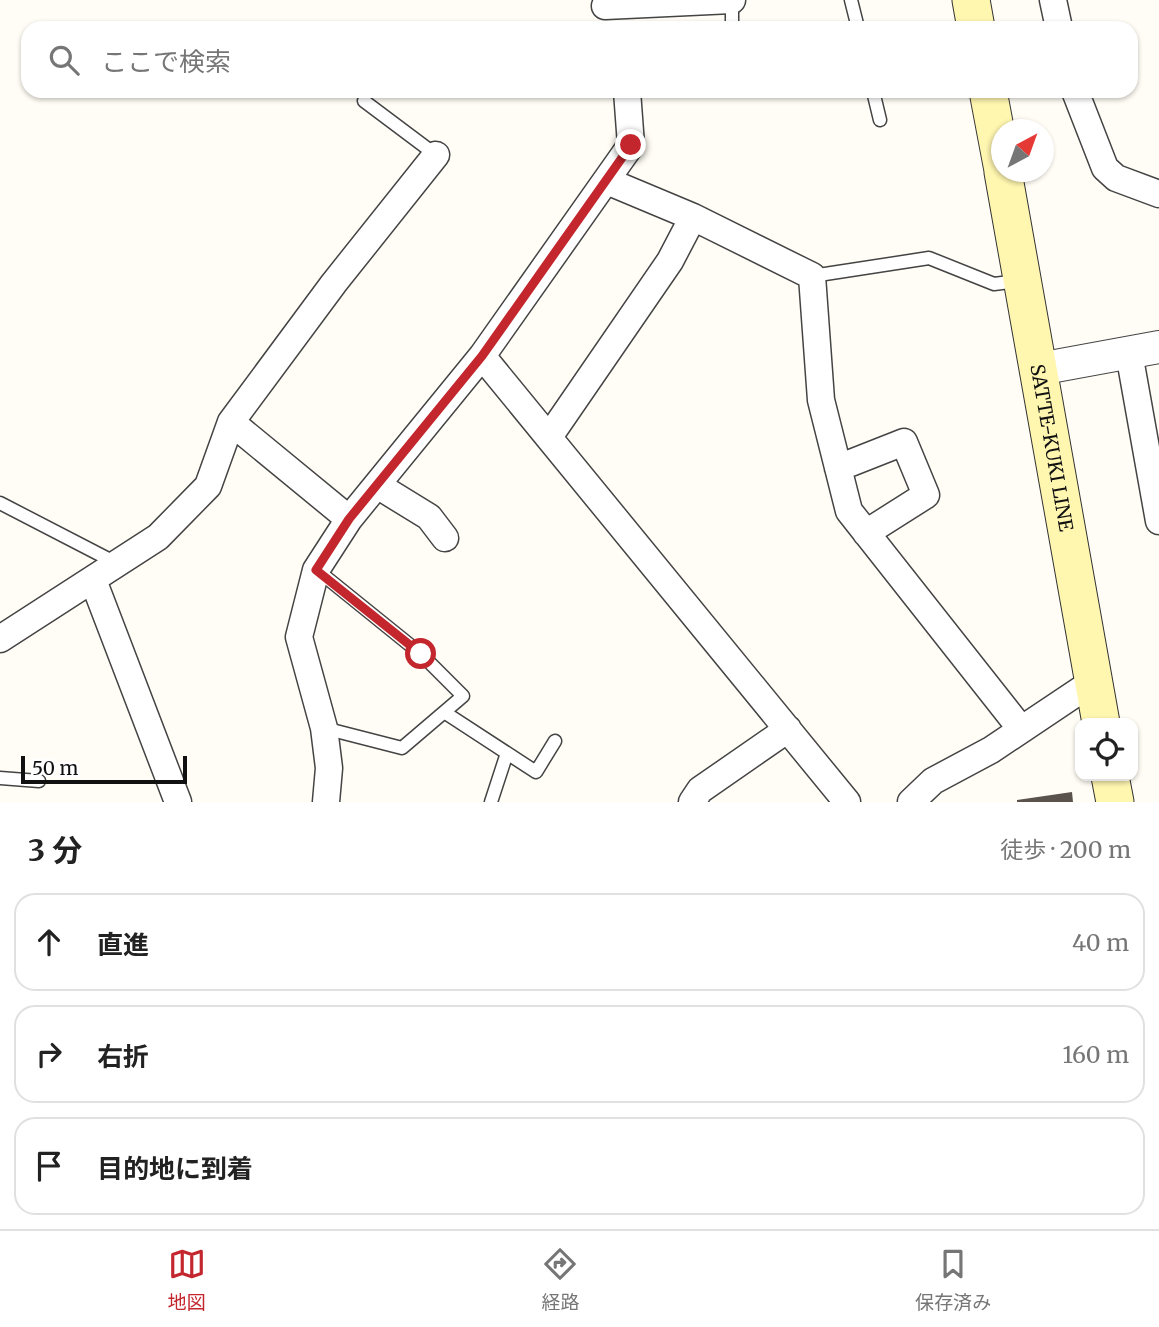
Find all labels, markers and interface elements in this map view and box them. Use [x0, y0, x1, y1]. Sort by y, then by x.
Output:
search box [21, 21, 1138, 98]
icon: search [45, 41, 83, 79]
text: ここで検索 [101, 45, 231, 78]
north arrow [991, 119, 1054, 182]
route end [615, 129, 646, 160]
street label: SATTE-KUKI LINE [1025, 362, 1079, 533]
route start [405, 638, 436, 669]
map controls [1075, 718, 1138, 781]
button: locate [1075, 718, 1138, 781]
scale bar [21, 753, 187, 785]
text: 50 m [32, 756, 78, 780]
text: 3 分 [28, 831, 82, 869]
text: 徒歩 · 200 m [1000, 835, 1131, 864]
icon: ahead [30, 923, 68, 961]
text: 直進 [97, 928, 149, 961]
text: 40 m [1072, 928, 1129, 957]
icon: right [30, 1035, 68, 1073]
text: 右折 [97, 1040, 149, 1073]
text: 160 m [1063, 1040, 1129, 1069]
icon: arrive [30, 1147, 68, 1185]
text: 目的地に到着 [97, 1152, 253, 1185]
tab: 地図 [168, 1245, 206, 1314]
tab: 経路 [541, 1245, 579, 1314]
tab: 保存済み [915, 1245, 991, 1314]

